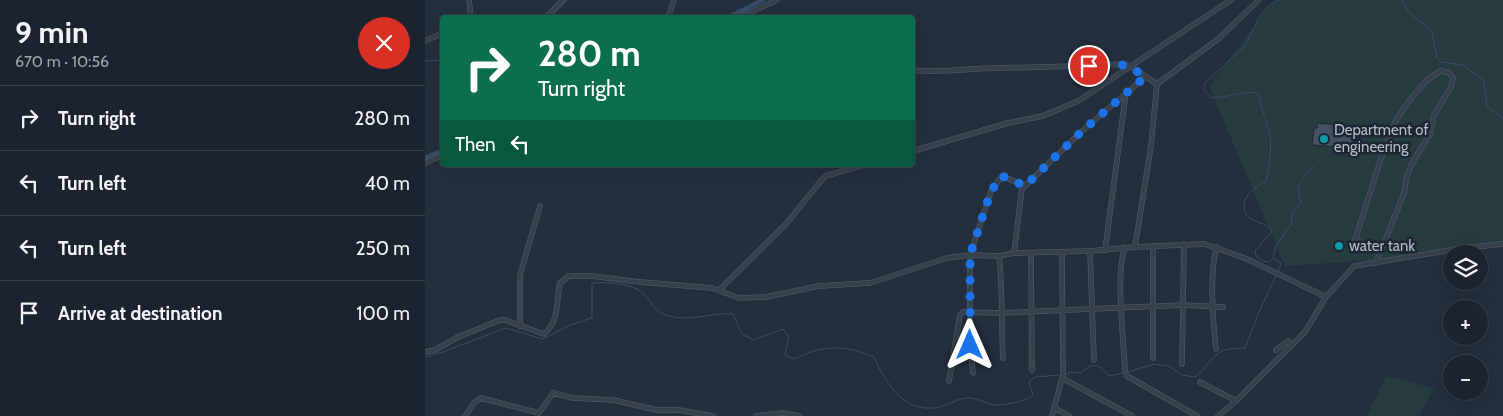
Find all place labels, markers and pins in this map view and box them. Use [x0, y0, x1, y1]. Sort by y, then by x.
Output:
pin [1068, 45, 1110, 87]
place label: Department of engineering [1334, 121, 1429, 156]
marker: Department of engineering [1318, 133, 1330, 145]
place label: water tank [1349, 237, 1415, 255]
marker: water tank [1333, 240, 1345, 252]

